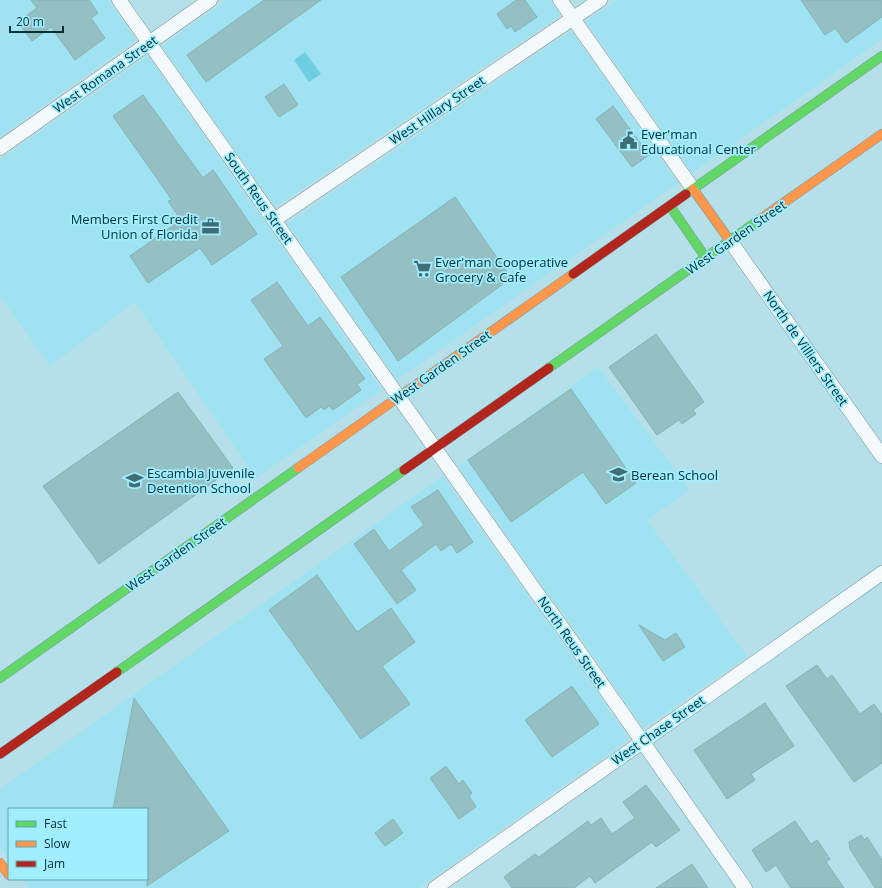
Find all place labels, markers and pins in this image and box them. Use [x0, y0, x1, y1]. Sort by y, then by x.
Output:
place label: Ever'man Educational Center [641, 125, 757, 158]
public building icon: Ever'man Educational Center [618, 131, 638, 151]
place label: Members First Credit Union of Florida [71, 210, 198, 243]
office icon: Members First Credit Union of Florida [201, 216, 221, 236]
place label: Ever'man Cooperative Grocery & Cafe [435, 253, 568, 286]
supermarket icon: Ever'man Cooperative Grocery & Cafe [412, 259, 432, 279]
place label: Escambia Juvenile Detention School [147, 464, 255, 497]
school or university icon: Berean School [608, 465, 628, 485]
place label: Berean School [631, 466, 718, 484]
school or university icon: Escambia Juvenile Detention School [124, 470, 144, 490]

